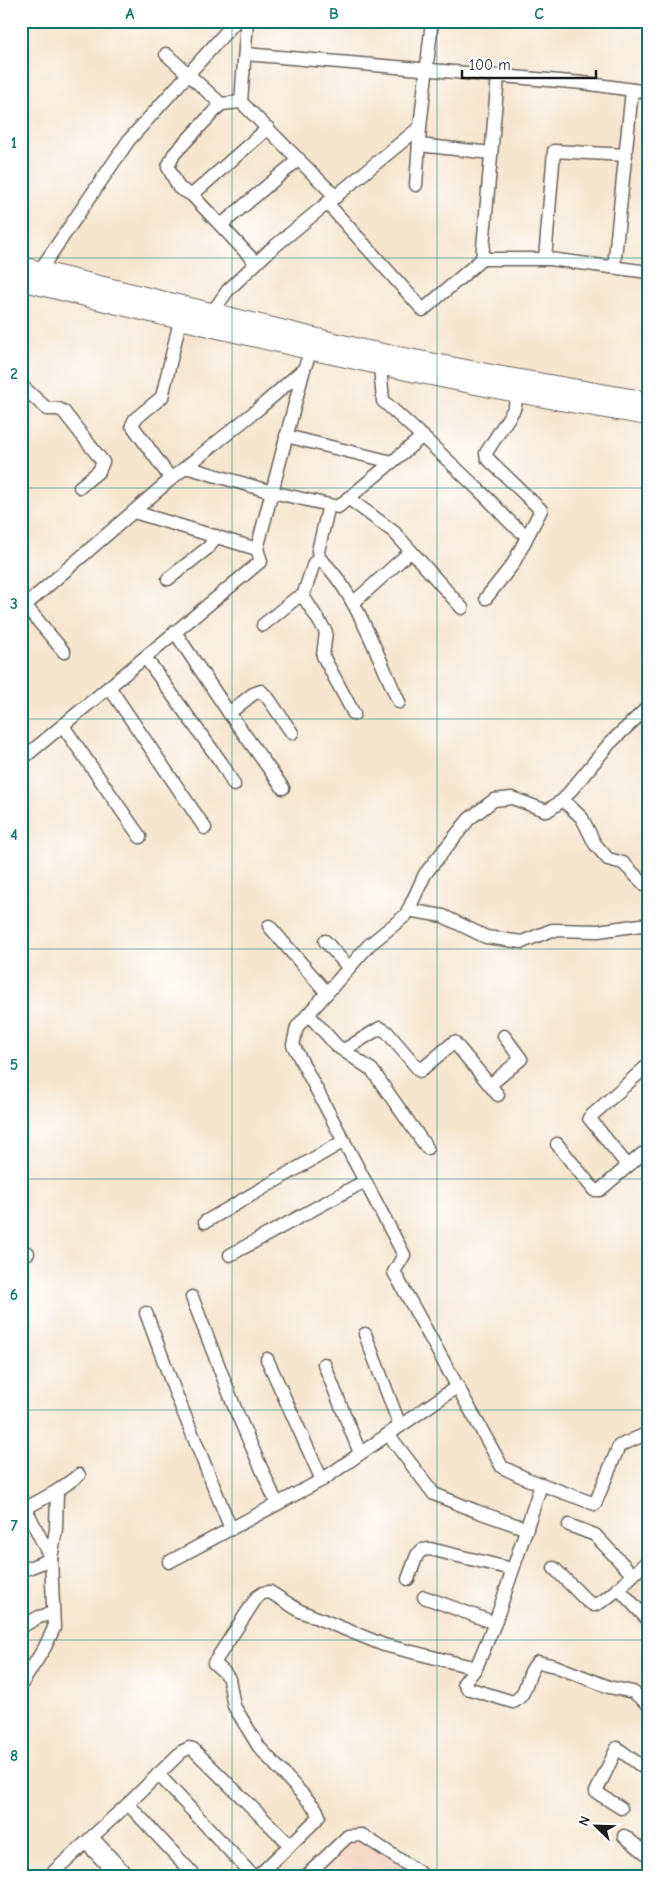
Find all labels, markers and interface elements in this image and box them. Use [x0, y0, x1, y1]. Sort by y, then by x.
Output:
text: A [126, 5, 135, 23]
text: B [329, 5, 339, 23]
text: C [534, 5, 544, 23]
scale bar [462, 48, 595, 80]
text: 100 m [469, 56, 511, 74]
text: 1 [11, 134, 17, 152]
text: 2 [10, 365, 18, 383]
text: 3 [10, 595, 18, 613]
text: 4 [10, 826, 18, 844]
text: 5 [10, 1056, 18, 1074]
text: 6 [10, 1286, 18, 1304]
text: 7 [10, 1517, 18, 1535]
text: 8 [10, 1747, 18, 1765]
north arrow [572, 1800, 622, 1850]
text: N [575, 1814, 594, 1829]

